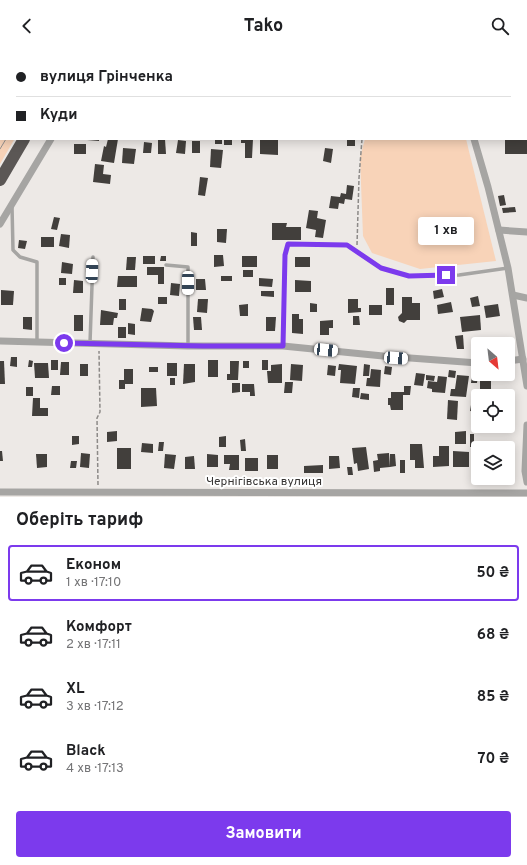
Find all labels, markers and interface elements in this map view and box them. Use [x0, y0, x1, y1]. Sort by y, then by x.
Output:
icon: back [16, 15, 38, 37]
text: Tako [244, 15, 283, 38]
icon: search [489, 15, 511, 37]
text: вулиця Грінченка [40, 68, 173, 87]
text: Куди [40, 106, 77, 125]
callout: 1 хв [418, 217, 474, 245]
text: 1 хв [434, 223, 458, 239]
car [86, 259, 98, 283]
route end [437, 266, 455, 284]
car [182, 271, 194, 295]
route start [55, 334, 73, 352]
north arrow [471, 337, 515, 381]
map controls [471, 337, 515, 485]
car [313, 343, 339, 357]
car [384, 351, 408, 365]
button: locate [471, 389, 515, 433]
button: layers [471, 441, 515, 485]
street label: Чернігівська вулиця [206, 474, 322, 490]
text: Оберіть тариф [16, 509, 143, 532]
icon: car [18, 555, 54, 591]
text: Економ [66, 556, 121, 575]
text: 50 ₴ [476, 564, 509, 583]
text: 1 хв · 17:10 [66, 575, 121, 591]
icon: car [18, 617, 54, 653]
text: Комфорт [66, 618, 132, 637]
text: 68 ₴ [477, 626, 509, 645]
text: 2 хв · 17:11 [66, 637, 121, 653]
icon: car [18, 679, 54, 715]
text: XL [66, 680, 84, 699]
text: 85 ₴ [477, 688, 509, 707]
text: 3 хв · 17:12 [66, 699, 124, 715]
icon: car [18, 741, 54, 777]
text: Black [66, 742, 106, 761]
text: 70 ₴ [477, 750, 509, 769]
text: 4 хв · 17:13 [66, 761, 124, 777]
button: Замовити [16, 811, 511, 857]

